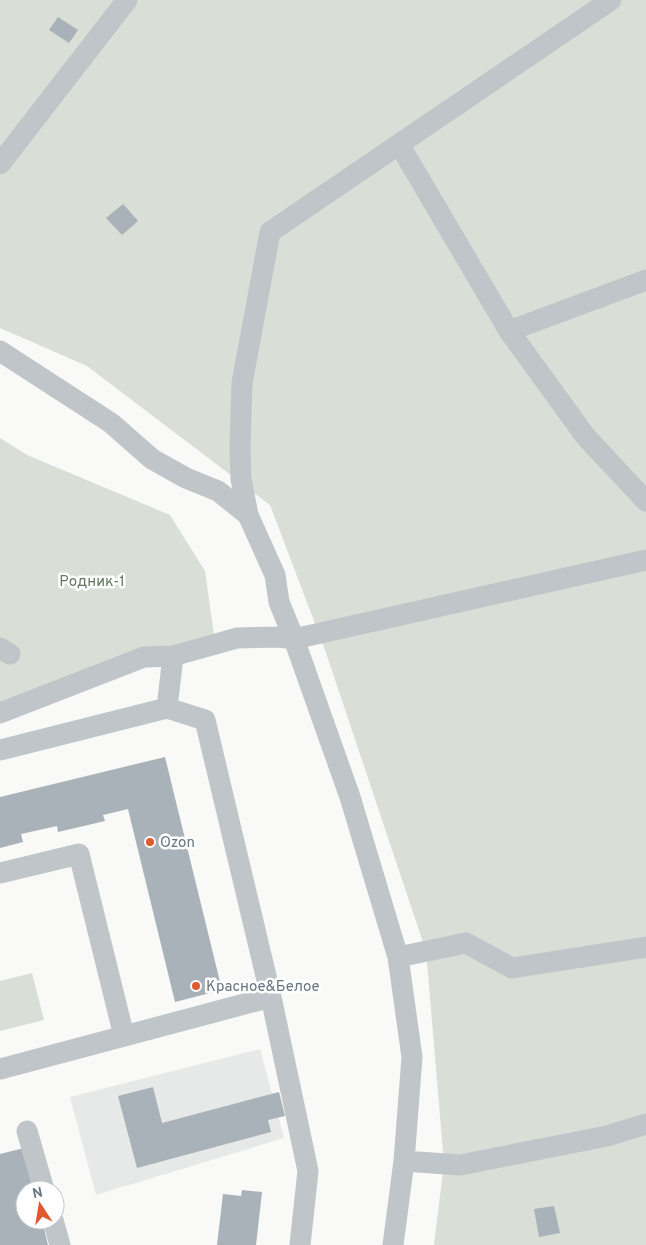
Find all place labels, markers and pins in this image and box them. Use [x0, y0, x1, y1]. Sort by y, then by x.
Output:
place label: Ozon [160, 834, 195, 853]
marker: Ozon [144, 836, 156, 848]
place label: Красное&Белое [206, 978, 320, 997]
marker: Красное&Белое [190, 980, 202, 992]

